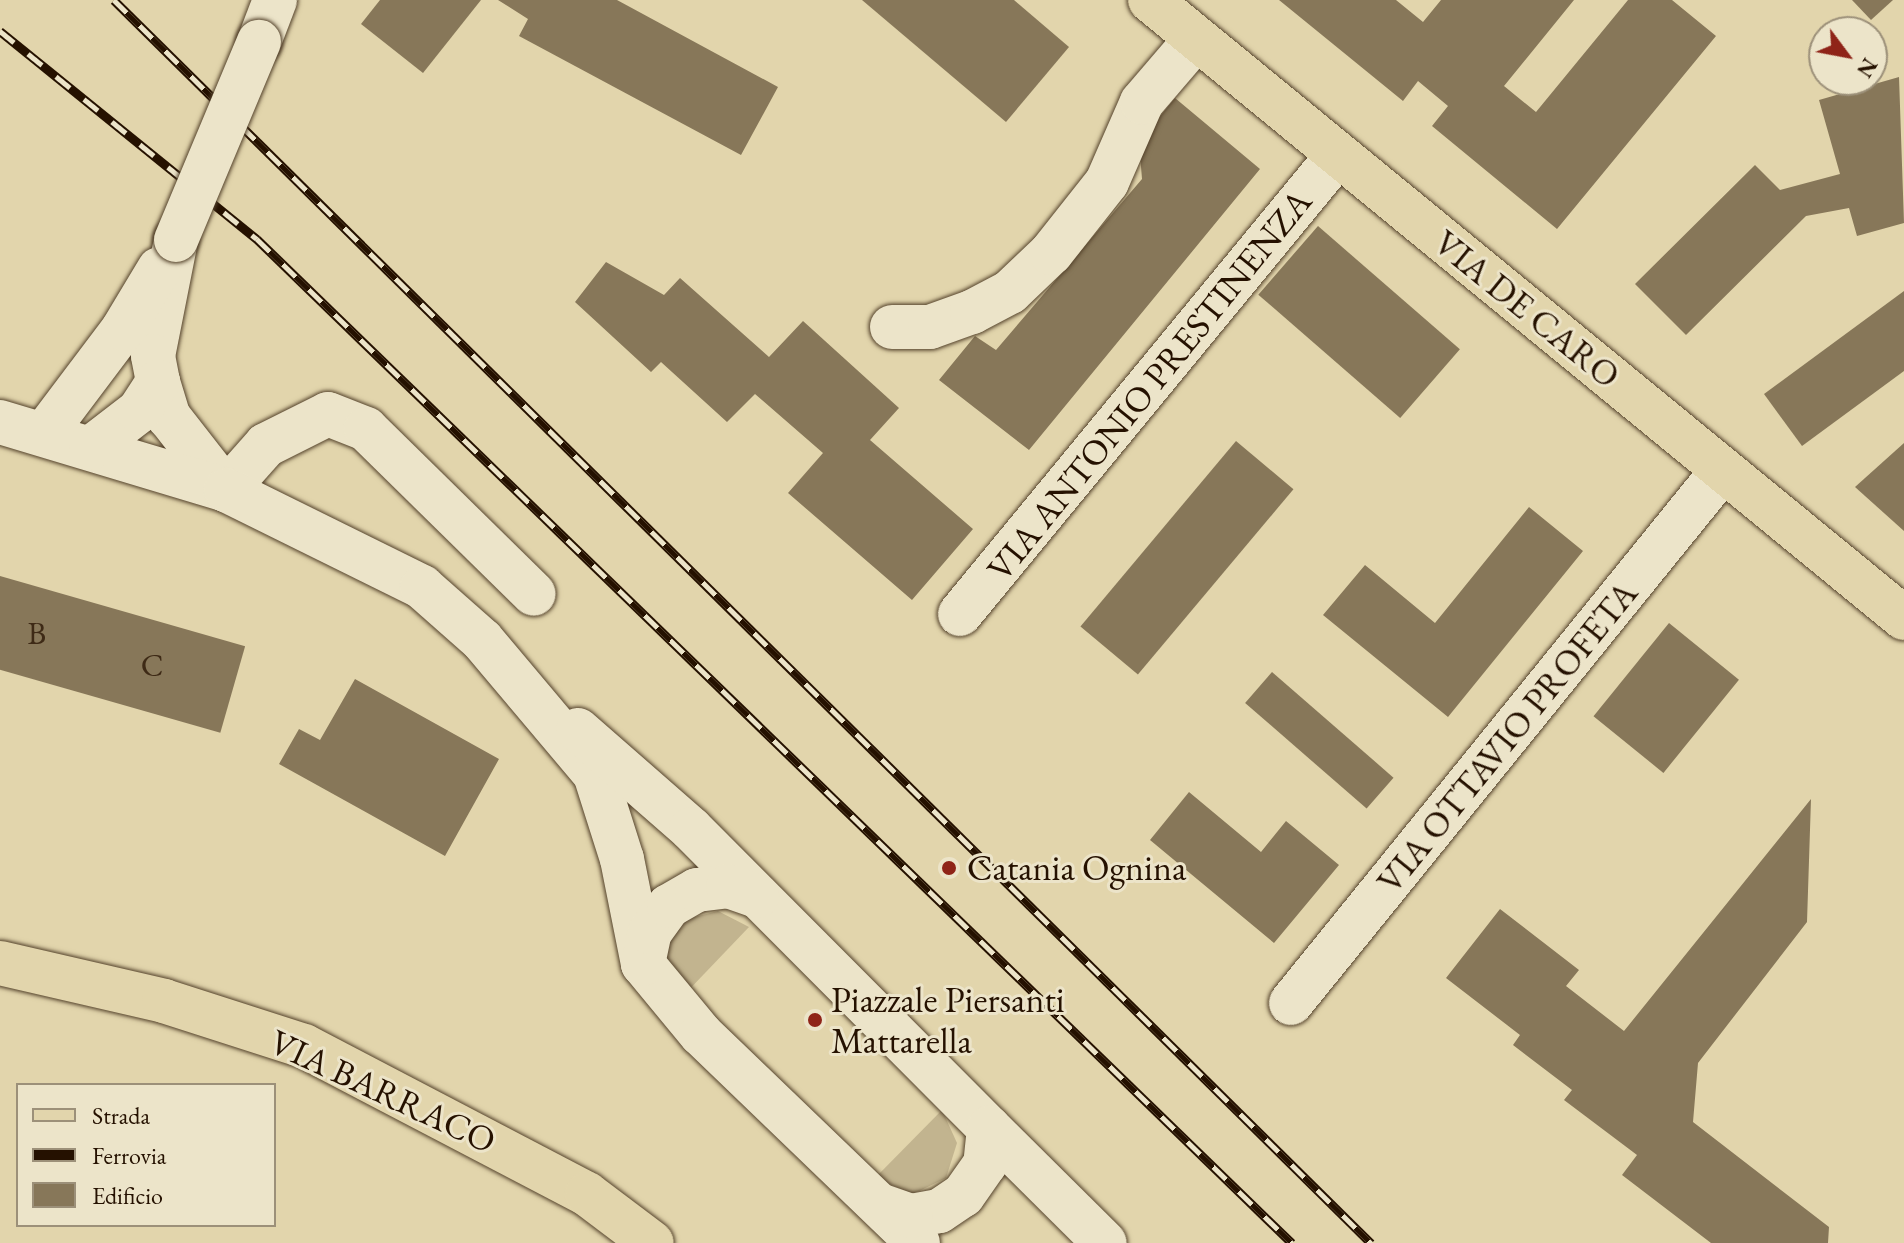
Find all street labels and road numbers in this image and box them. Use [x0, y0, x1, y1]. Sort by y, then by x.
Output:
street label: VIA ANTONIO PRESTINENZA [978, 181, 1320, 589]
street label: VIA DE CARO [1425, 221, 1629, 397]
street label: VIA OTTAVIO PROFETA [1368, 572, 1646, 902]
street label: VIA BARRACO [263, 1020, 503, 1162]

